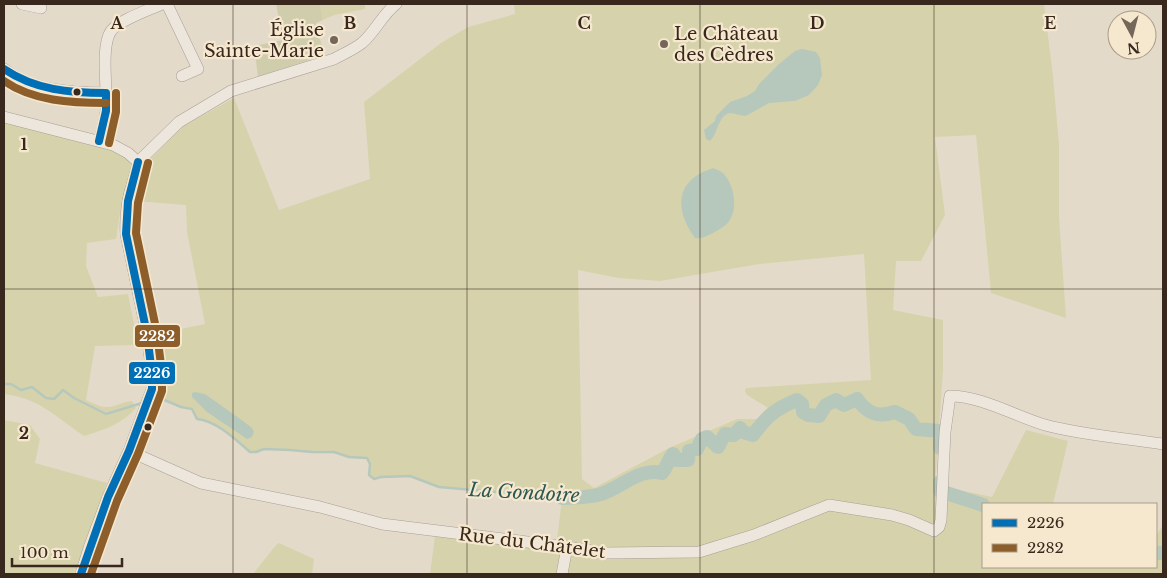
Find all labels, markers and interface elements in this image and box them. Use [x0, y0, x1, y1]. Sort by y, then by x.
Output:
north arrow [1107, 10, 1157, 60]
text: A [110, 13, 125, 33]
text: B [344, 13, 357, 33]
text: C [577, 13, 591, 33]
text: D [810, 13, 824, 33]
text: E [1044, 13, 1056, 33]
place label: Église Sainte-Marie [204, 18, 324, 62]
place label: Le Château des Cèdres [674, 23, 779, 66]
marker: Église Sainte-Marie [328, 34, 340, 46]
marker: Le Château des Cèdres [658, 38, 670, 50]
text: N [1126, 38, 1141, 58]
unlabelled marker [72, 87, 82, 97]
text: 1 [21, 134, 28, 154]
line badge: 2282 [134, 324, 181, 348]
text: 2282 [139, 327, 175, 345]
line badge: 2226 [128, 361, 176, 385]
text: 2226 [134, 364, 170, 382]
unlabelled marker [143, 422, 153, 432]
text: 2 [19, 423, 29, 443]
water label: La Gondoire [467, 478, 580, 507]
legend [982, 503, 1157, 568]
text: 2226 [1027, 513, 1064, 532]
street label: Rue du Châtelet [457, 523, 607, 563]
scale bar [12, 536, 122, 568]
text: 2282 [1027, 538, 1064, 557]
text: 100 m [20, 543, 69, 562]

